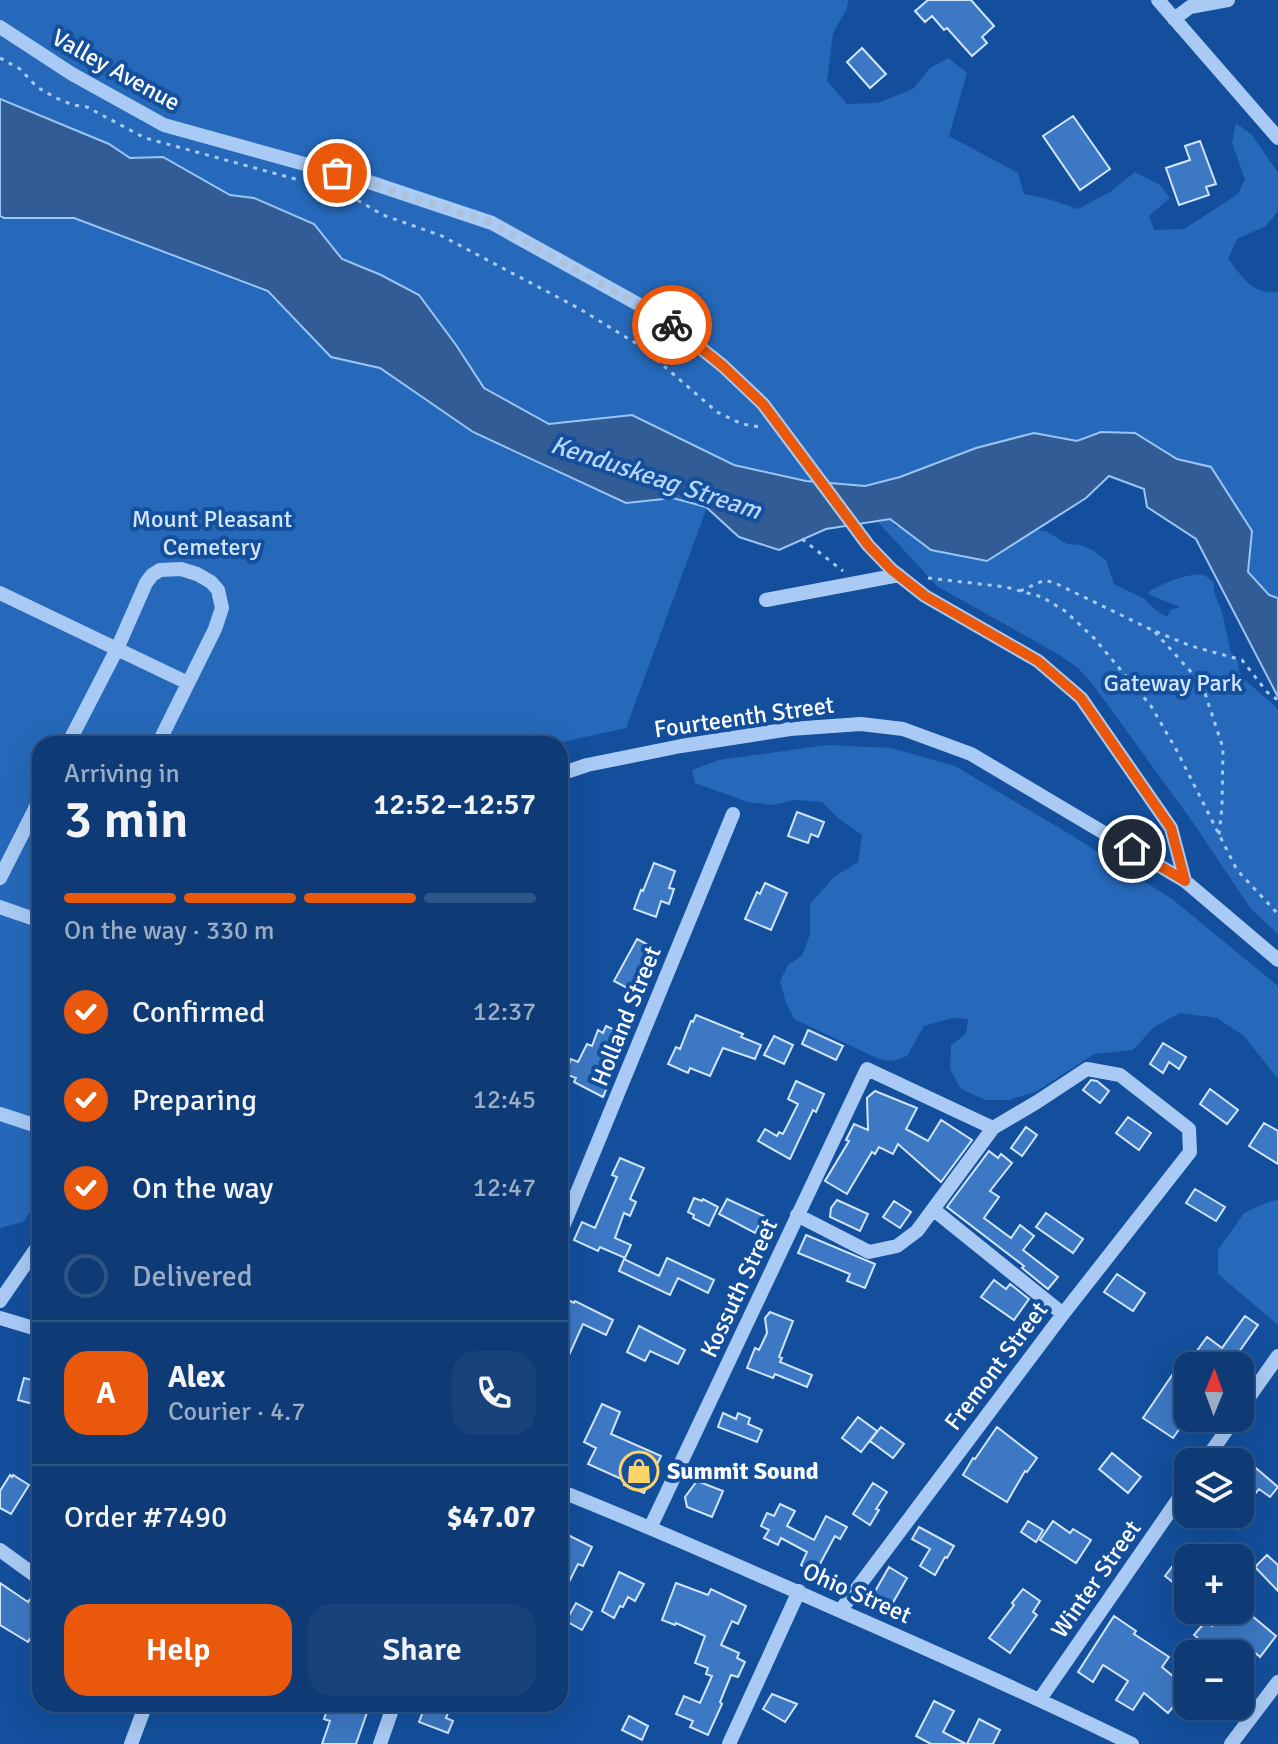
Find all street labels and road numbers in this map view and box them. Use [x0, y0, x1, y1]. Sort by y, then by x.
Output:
street label: Valley Avenue [47, 22, 185, 118]
street label: Fourteenth Street [652, 690, 836, 744]
street label: Holland Street [584, 942, 668, 1090]
street label: Kossuth Street [694, 1214, 784, 1362]
street label: Fremont Street [938, 1296, 1054, 1436]
street label: Winter Street [1044, 1514, 1148, 1644]
street label: Ohio Street [798, 1556, 916, 1630]

